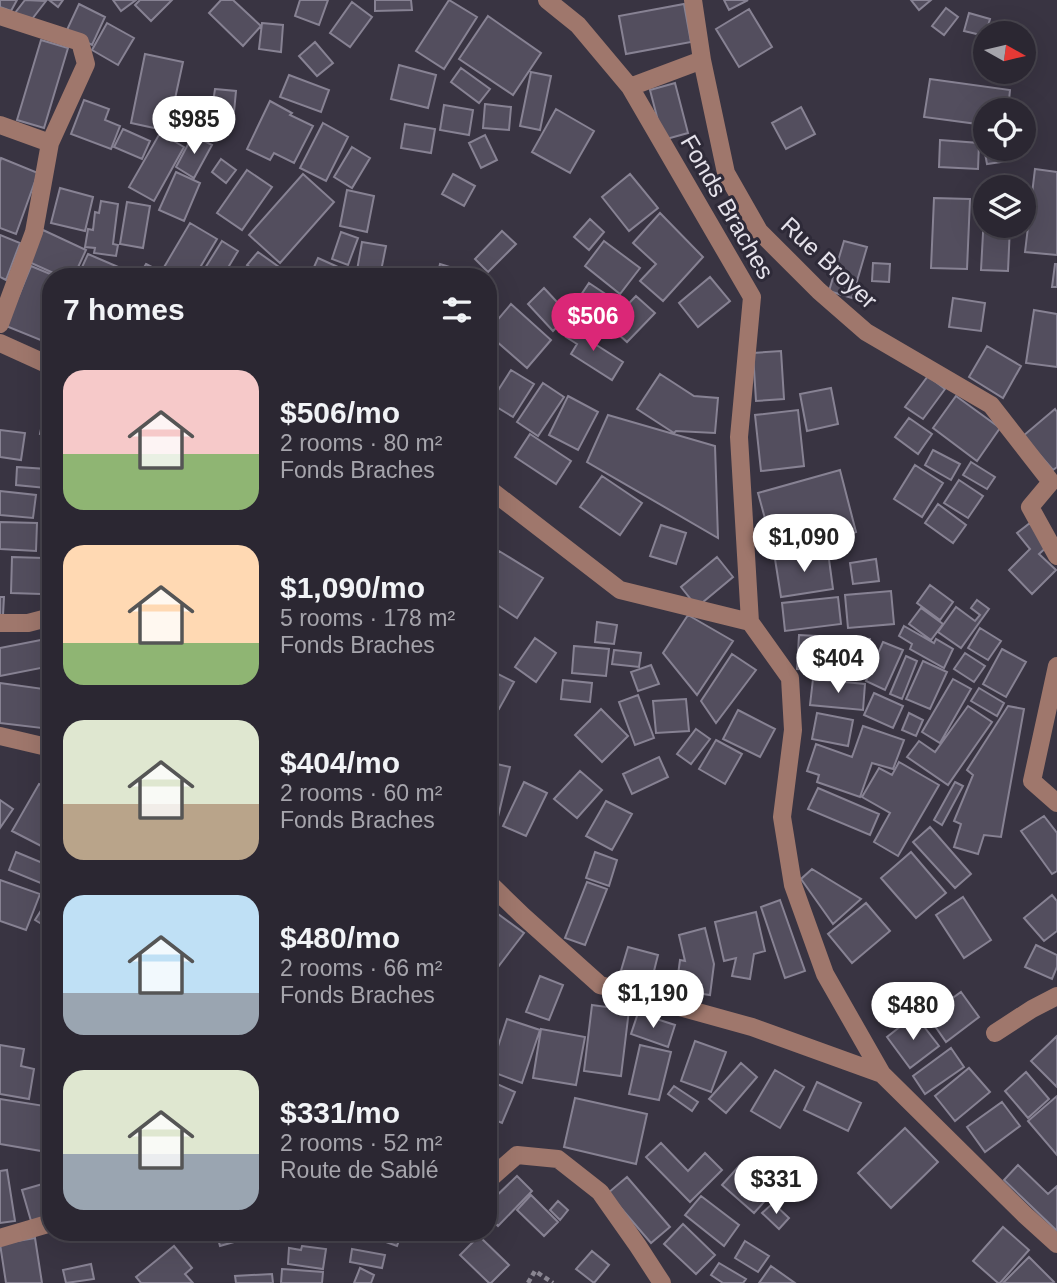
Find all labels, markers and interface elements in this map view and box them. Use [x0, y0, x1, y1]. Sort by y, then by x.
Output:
north arrow [973, 21, 1036, 84]
map controls [973, 21, 1036, 238]
pin: $985 [153, 96, 235, 156]
button: locate [973, 98, 1036, 161]
text: $985 [168, 106, 220, 132]
street label: Fonds Braches [675, 130, 779, 283]
button: layers [973, 175, 1036, 238]
street label: Rue Broyer [776, 211, 883, 314]
icon: filters [438, 291, 476, 329]
text: 7 homes [63, 293, 185, 326]
pin: $506 [552, 294, 634, 353]
text: $506 [567, 303, 619, 329]
text: $506/mo [280, 396, 400, 429]
icon: home [119, 398, 203, 482]
text: 2 rooms · 80 m² [280, 430, 442, 456]
text: Fonds Braches [280, 457, 435, 483]
pin: $1,090 [747, 514, 861, 574]
text: $1,090 [769, 524, 839, 550]
text: $1,090/mo [280, 571, 425, 604]
icon: home [119, 573, 203, 657]
text: 5 rooms · 178 m² [280, 605, 455, 631]
text: Fonds Braches [280, 632, 435, 658]
pin: $404 [797, 636, 879, 695]
text: $404 [812, 645, 864, 671]
text: $404/mo [280, 746, 400, 779]
icon: home [119, 748, 203, 832]
text: 2 rooms · 60 m² [280, 780, 442, 806]
text: Fonds Braches [280, 807, 435, 833]
text: $480/mo [280, 921, 400, 954]
icon: home [119, 923, 203, 1007]
text: 2 rooms · 66 m² [280, 955, 442, 981]
pin: $1,190 [596, 970, 710, 1030]
text: $1,190 [618, 980, 688, 1006]
text: Fonds Braches [280, 982, 435, 1008]
pin: $480 [872, 982, 954, 1042]
text: $480 [887, 992, 939, 1018]
text: $331/mo [280, 1096, 400, 1129]
icon: home [119, 1098, 203, 1182]
text: 2 rooms · 52 m² [280, 1130, 442, 1156]
pin: $331 [735, 1156, 817, 1216]
text: Route de Sablé [280, 1157, 439, 1183]
text: $331 [750, 1166, 802, 1192]

